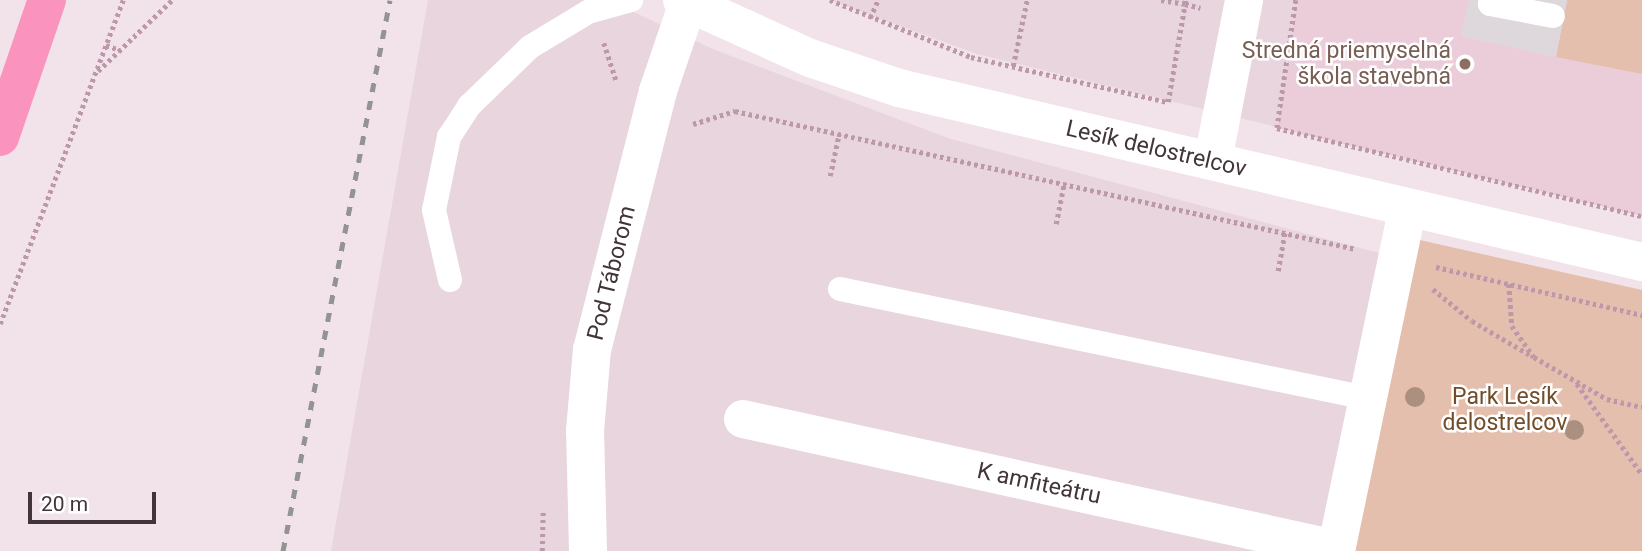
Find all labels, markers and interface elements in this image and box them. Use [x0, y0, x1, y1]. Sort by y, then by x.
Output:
place label: Stredná priemyselná škola stavebná [1242, 37, 1451, 91]
marker: Stredná priemyselná škola stavebná [1457, 56, 1473, 72]
street label: Lesík delostrelcov [1063, 115, 1249, 183]
street label: Pod Táborom [582, 203, 642, 343]
park label: Park Lesík delostrelcov [1443, 383, 1567, 437]
street label: K amfiteátru [975, 457, 1103, 511]
scale bar [32, 477, 159, 522]
text: 20 m [41, 492, 88, 516]

